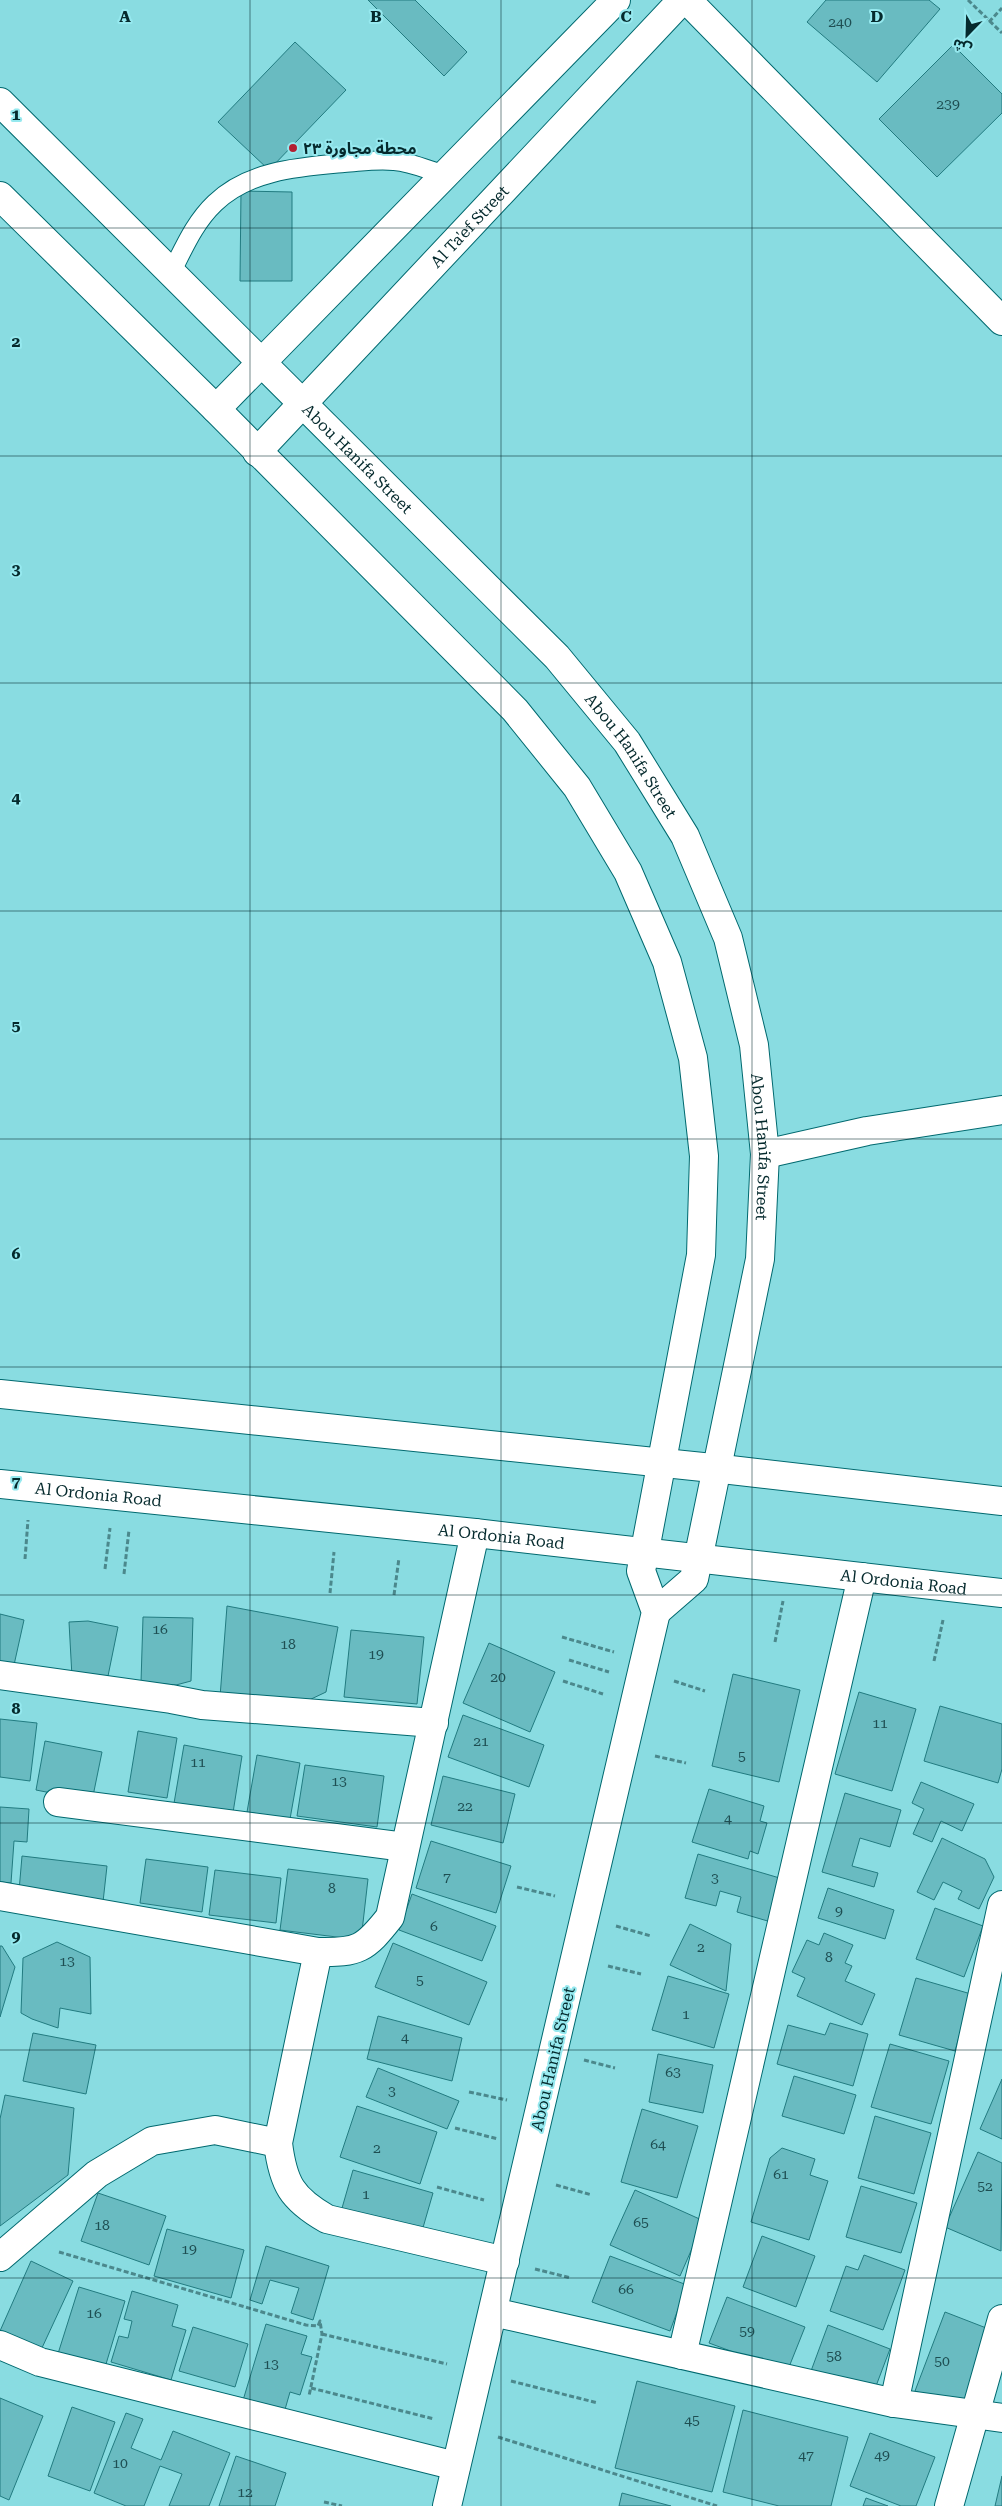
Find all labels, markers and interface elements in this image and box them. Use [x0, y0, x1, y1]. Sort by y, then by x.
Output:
text: A [119, 7, 131, 26]
text: B [370, 7, 382, 26]
text: C [620, 7, 632, 26]
text: D [871, 7, 884, 26]
north arrow [942, 10, 992, 60]
house number: 240 [828, 14, 852, 30]
text: ش [950, 36, 974, 58]
house number: 239 [936, 96, 960, 112]
text: 1 [12, 105, 21, 124]
place label: محطة مجاورة ٢٣ [303, 139, 417, 158]
marker: محطة مجاورة ٢٣ [287, 142, 299, 154]
street label: Al Ta'ef Street [426, 181, 512, 271]
text: 2 [12, 332, 21, 351]
street label: Abou Hanifa Street [299, 400, 417, 517]
text: 3 [12, 560, 21, 579]
street label: Abou Hanifa Street [581, 689, 681, 821]
text: 4 [12, 788, 21, 807]
text: 5 [12, 1016, 21, 1035]
street label: Abou Hanifa Street [747, 1072, 775, 1221]
text: 6 [12, 1244, 21, 1263]
text: 7 [12, 1472, 21, 1491]
street label: Al Ordonia Road [34, 1478, 163, 1510]
street label: Al Ordonia Road [437, 1520, 566, 1553]
street label: Al Ordonia Road [839, 1565, 968, 1598]
house number: 16 [152, 1621, 168, 1637]
house number: 18 [280, 1636, 296, 1652]
house number: 19 [368, 1646, 384, 1662]
house number: 20 [490, 1669, 506, 1685]
text: 8 [12, 1699, 21, 1718]
house number: 11 [872, 1715, 888, 1731]
house number: 21 [473, 1733, 489, 1749]
house number: 5 [738, 1748, 746, 1764]
house number: 11 [190, 1754, 206, 1770]
house number: 13 [331, 1773, 347, 1789]
house number: 22 [457, 1798, 473, 1814]
house number: 4 [724, 1810, 732, 1826]
house number: 7 [443, 1869, 451, 1885]
house number: 3 [711, 1870, 719, 1886]
house number: 8 [328, 1880, 336, 1896]
house number: 9 [835, 1903, 843, 1919]
house number: 6 [430, 1918, 438, 1934]
text: 9 [12, 1927, 21, 1946]
house number: 2 [697, 1939, 705, 1955]
house number: 8 [825, 1949, 833, 1965]
house number: 13 [59, 1953, 75, 1969]
house number: 5 [416, 1972, 424, 1988]
street label: Abou Hanifa Street [527, 1985, 579, 2133]
house number: 1 [682, 2006, 690, 2022]
house number: 4 [401, 2029, 409, 2045]
house number: 63 [665, 2064, 681, 2080]
house number: 3 [388, 2083, 396, 2099]
house number: 64 [650, 2136, 666, 2152]
house number: 2 [373, 2140, 381, 2156]
house number: 61 [773, 2166, 789, 2182]
house number: 52 [977, 2178, 993, 2194]
house number: 1 [362, 2186, 370, 2202]
house number: 65 [633, 2214, 649, 2230]
house number: 18 [94, 2217, 110, 2233]
house number: 19 [181, 2241, 197, 2257]
house number: 66 [618, 2281, 634, 2297]
house number: 16 [86, 2305, 102, 2321]
house number: 59 [739, 2323, 755, 2339]
house number: 58 [826, 2348, 842, 2364]
house number: 50 [934, 2353, 950, 2369]
house number: 13 [263, 2356, 279, 2372]
house number: 45 [684, 2412, 700, 2428]
house number: 47 [798, 2447, 814, 2463]
house number: 49 [874, 2447, 890, 2463]
house number: 10 [112, 2455, 128, 2471]
house number: 12 [237, 2484, 253, 2500]

